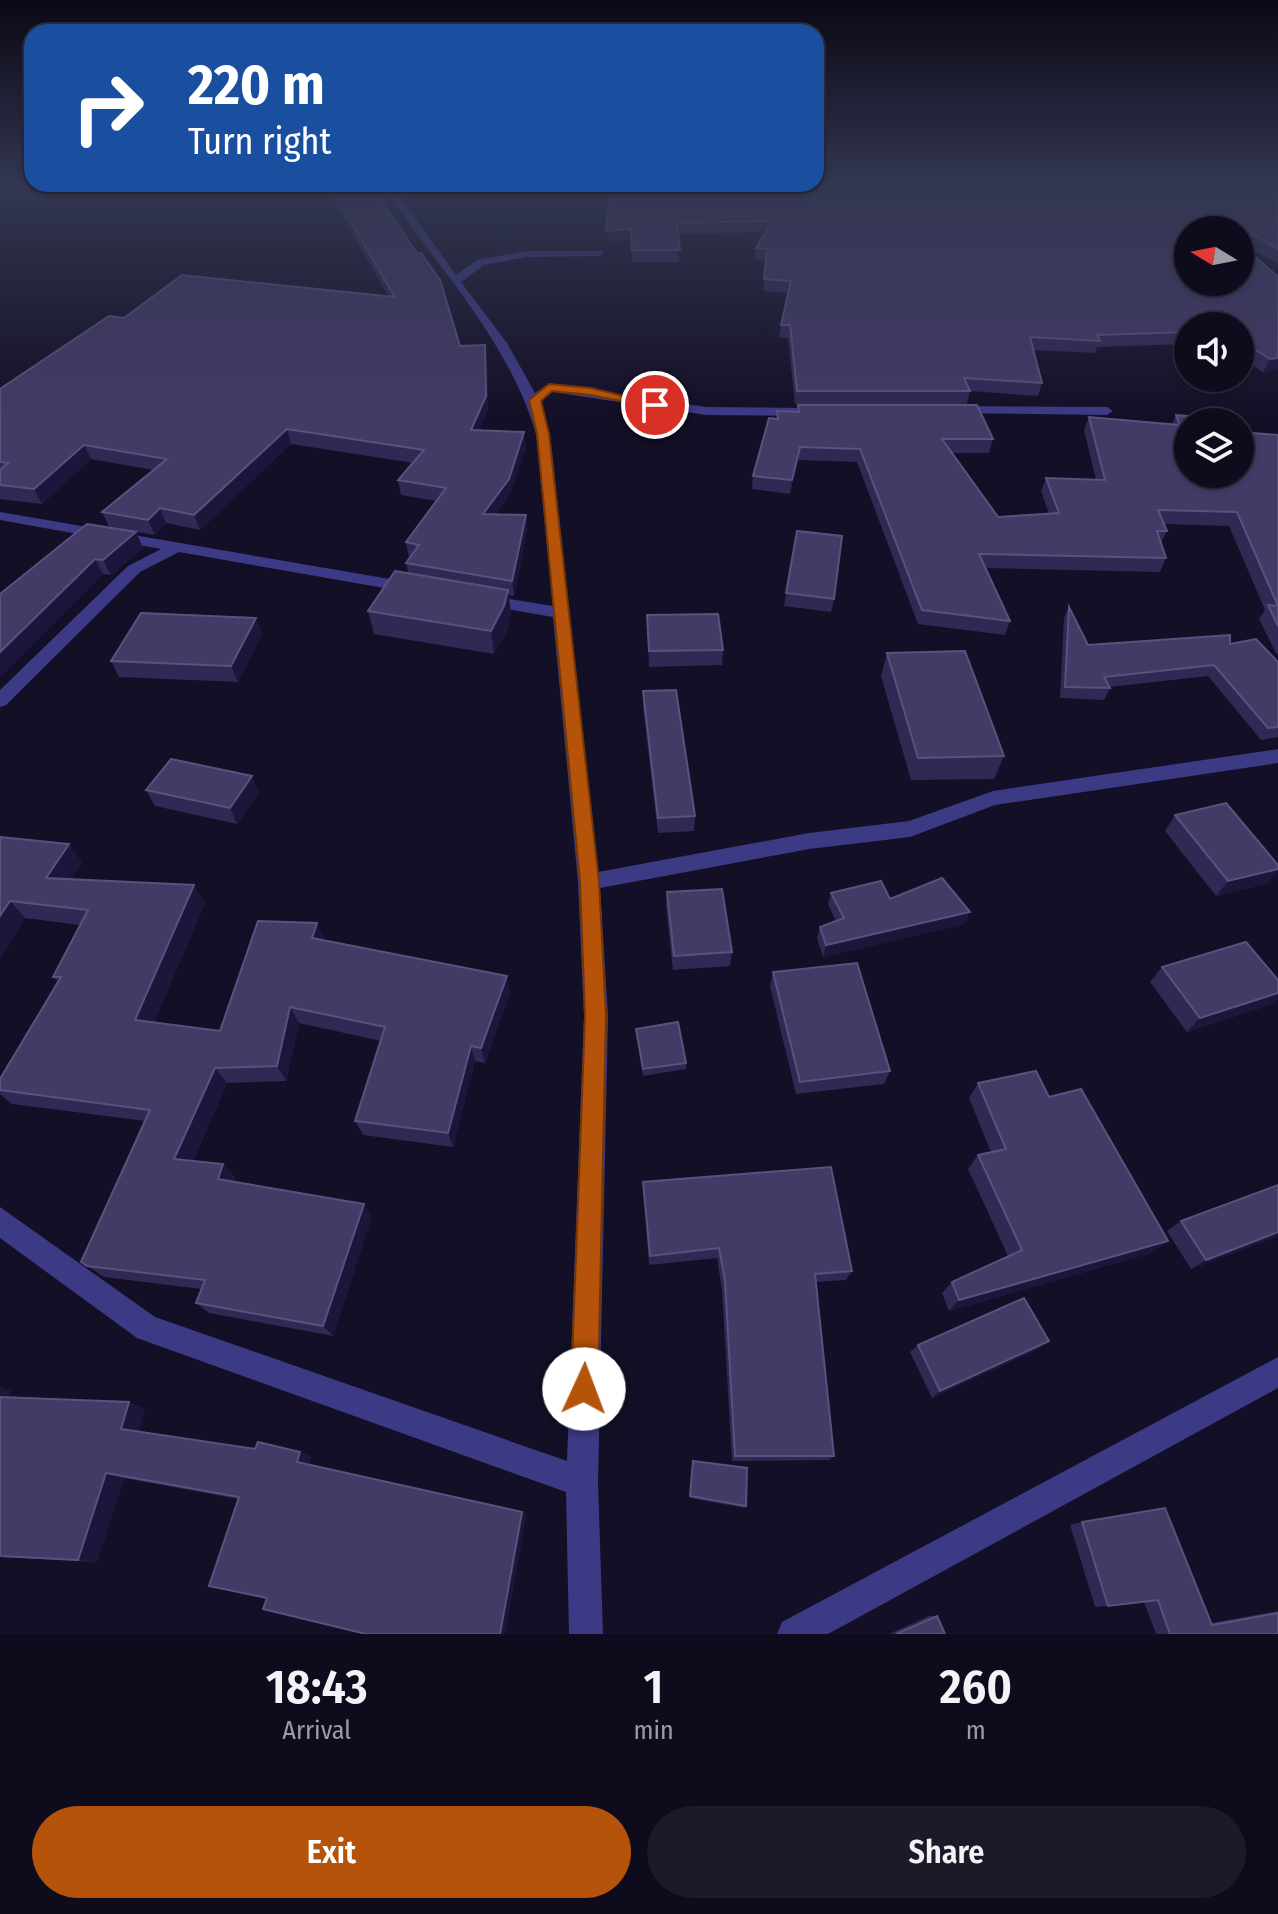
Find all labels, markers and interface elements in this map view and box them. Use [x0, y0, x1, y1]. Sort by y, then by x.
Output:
text: 220 m [188, 52, 325, 119]
icon: right [56, 56, 160, 160]
text: Turn right [188, 120, 331, 164]
north arrow [1174, 216, 1254, 296]
map controls [1174, 216, 1254, 488]
button: sound [1174, 312, 1254, 392]
pin [621, 371, 689, 439]
icon: arrive [633, 383, 677, 427]
button: layers [1174, 408, 1254, 488]
position arrow [542, 1347, 626, 1431]
text: 18:43 [266, 1658, 368, 1716]
text: 1 [644, 1658, 664, 1716]
text: 260 [940, 1658, 1012, 1716]
text: Arrival [282, 1715, 351, 1746]
text: min [633, 1715, 674, 1746]
text: m [966, 1715, 986, 1746]
button: Exit [32, 1806, 631, 1898]
button: Share [647, 1806, 1246, 1898]

